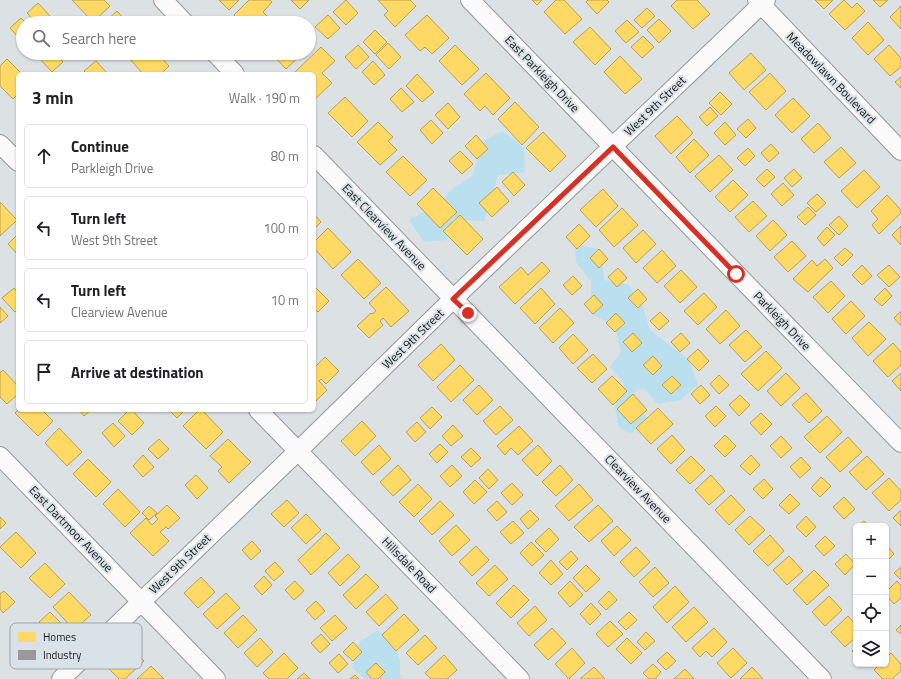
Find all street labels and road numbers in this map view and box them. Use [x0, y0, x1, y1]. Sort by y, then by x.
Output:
street label: Meadowlawn Boulevard [782, 27, 880, 128]
street label: East Parkleigh Drive [500, 31, 584, 117]
street label: West 9th Street [619, 71, 691, 140]
street label: East Clearview Avenue [338, 179, 431, 274]
street label: Parkleigh Drive [749, 287, 816, 355]
street label: West 9th Street [377, 304, 449, 373]
street label: Clearview Avenue [601, 450, 676, 527]
street label: East Dartmoor Avenue [25, 481, 118, 576]
street label: West 9th Street [144, 529, 216, 598]
street label: Hillsdale Road [378, 532, 441, 597]

